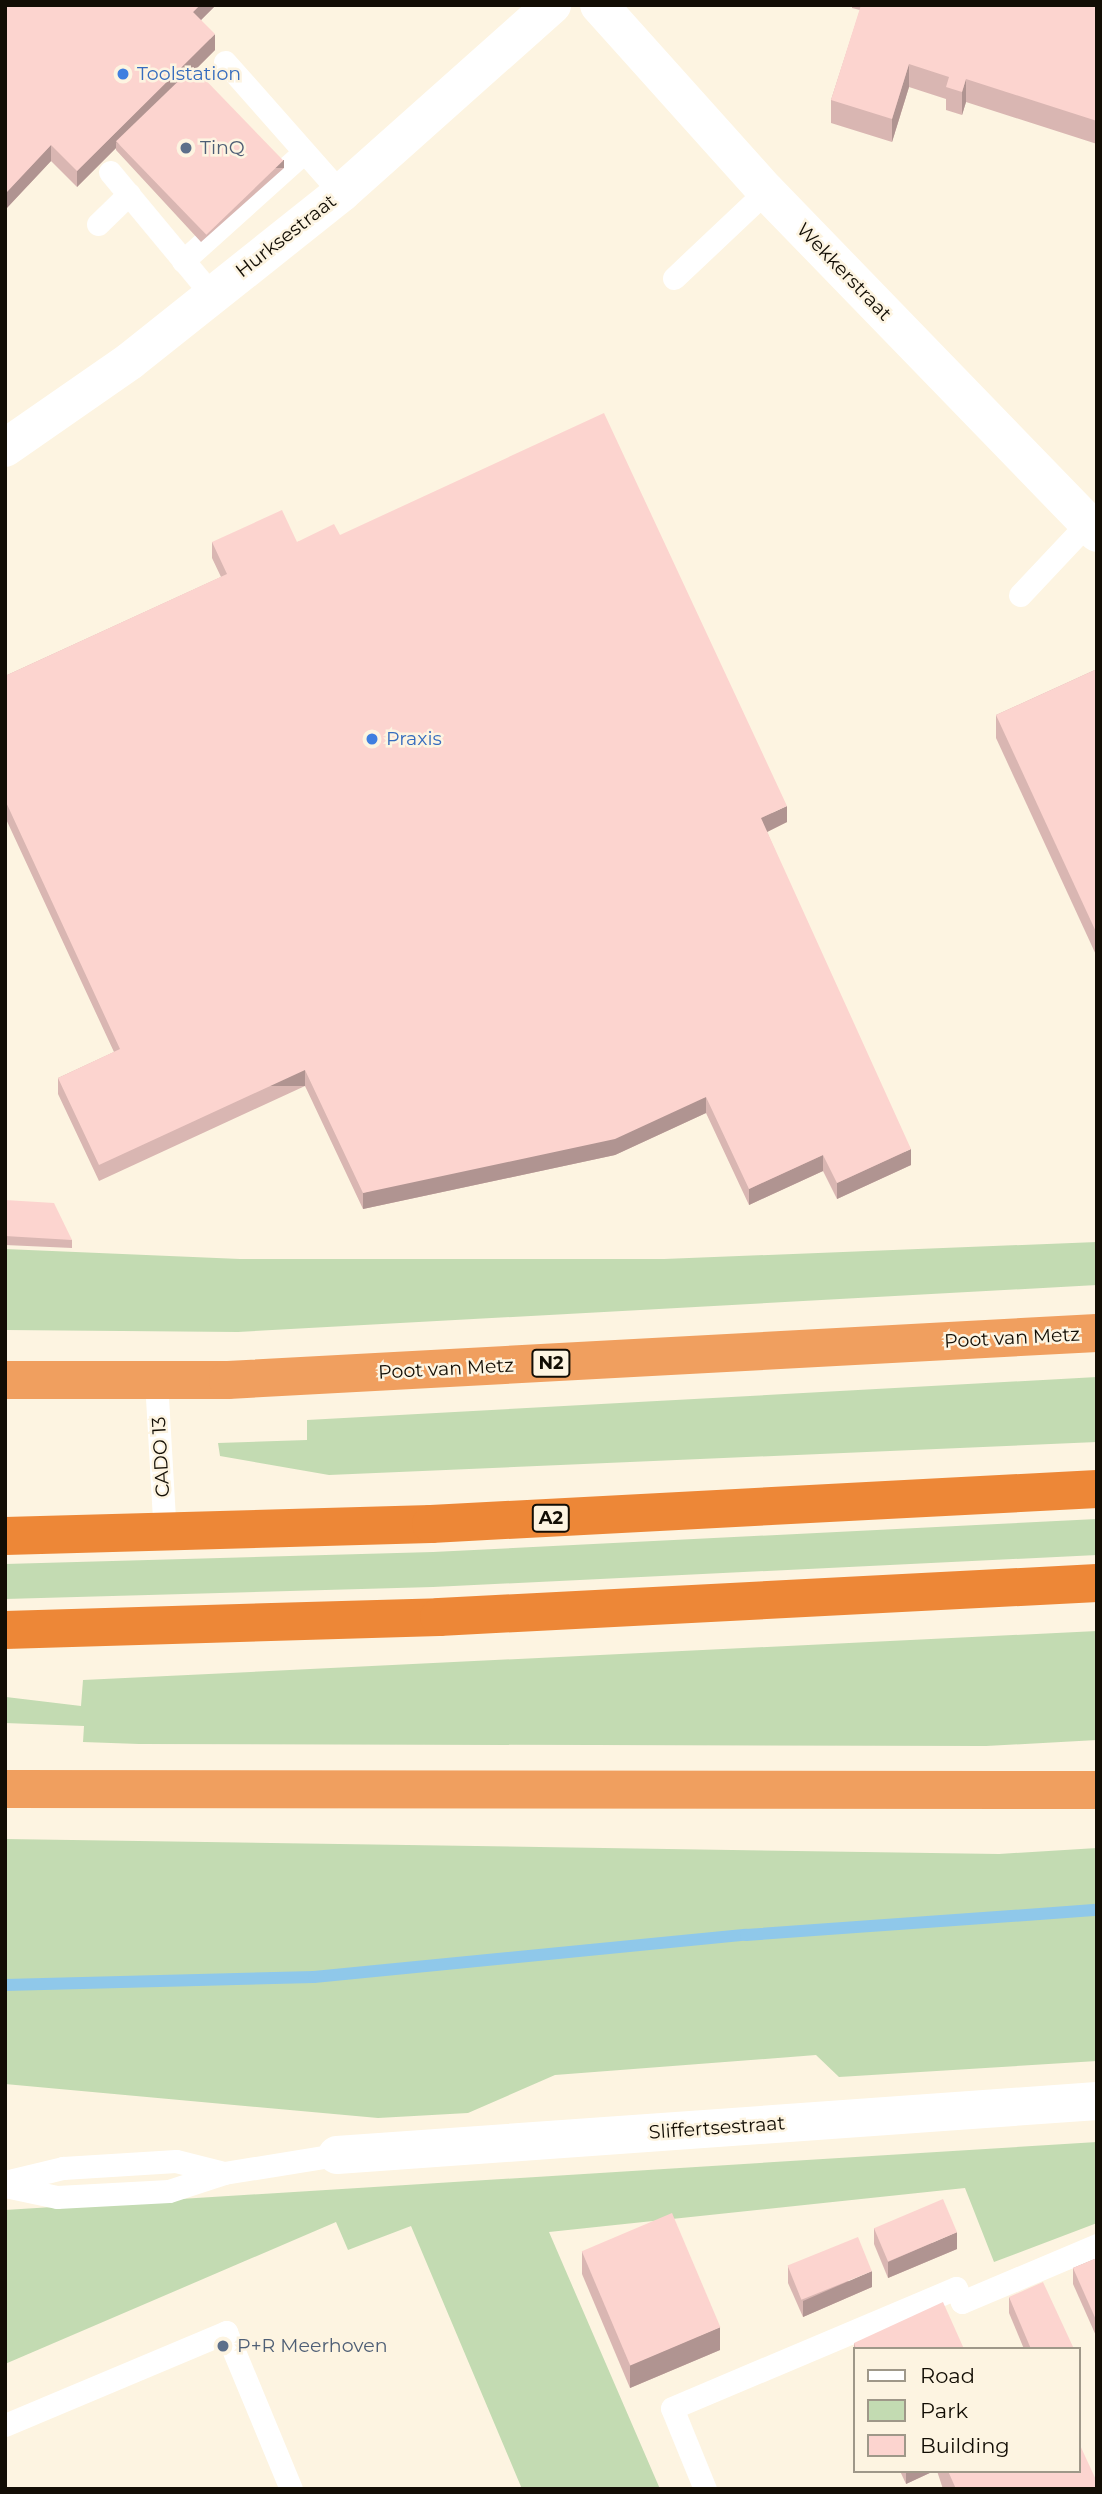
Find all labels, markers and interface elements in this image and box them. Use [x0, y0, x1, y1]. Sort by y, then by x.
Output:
place label: Toolstation [137, 63, 241, 85]
marker: Toolstation [115, 66, 131, 82]
place label: TinQ [200, 137, 245, 159]
marker: TinQ [178, 140, 194, 156]
street label: Hurksestraat [231, 190, 341, 282]
street label: Wekkerstraat [792, 218, 896, 326]
place label: Praxis [386, 728, 442, 750]
marker: Praxis [364, 731, 380, 747]
street label: Poot van Metz [944, 1323, 1080, 1353]
road number: N2 [530, 1348, 572, 1378]
street label: Poot van Metz [378, 1354, 514, 1384]
street label: CADO 13 [147, 1416, 175, 1498]
road number: A2 [532, 1504, 570, 1532]
street label: Sliffertsestraat [648, 2112, 786, 2144]
place label: P+R Meerhoven [237, 2335, 388, 2357]
marker: P+R Meerhoven [215, 2338, 231, 2354]
legend [853, 2347, 1081, 2473]
text: Road [920, 2363, 975, 2388]
text: Park [920, 2398, 968, 2423]
text: Building [920, 2433, 1010, 2458]

